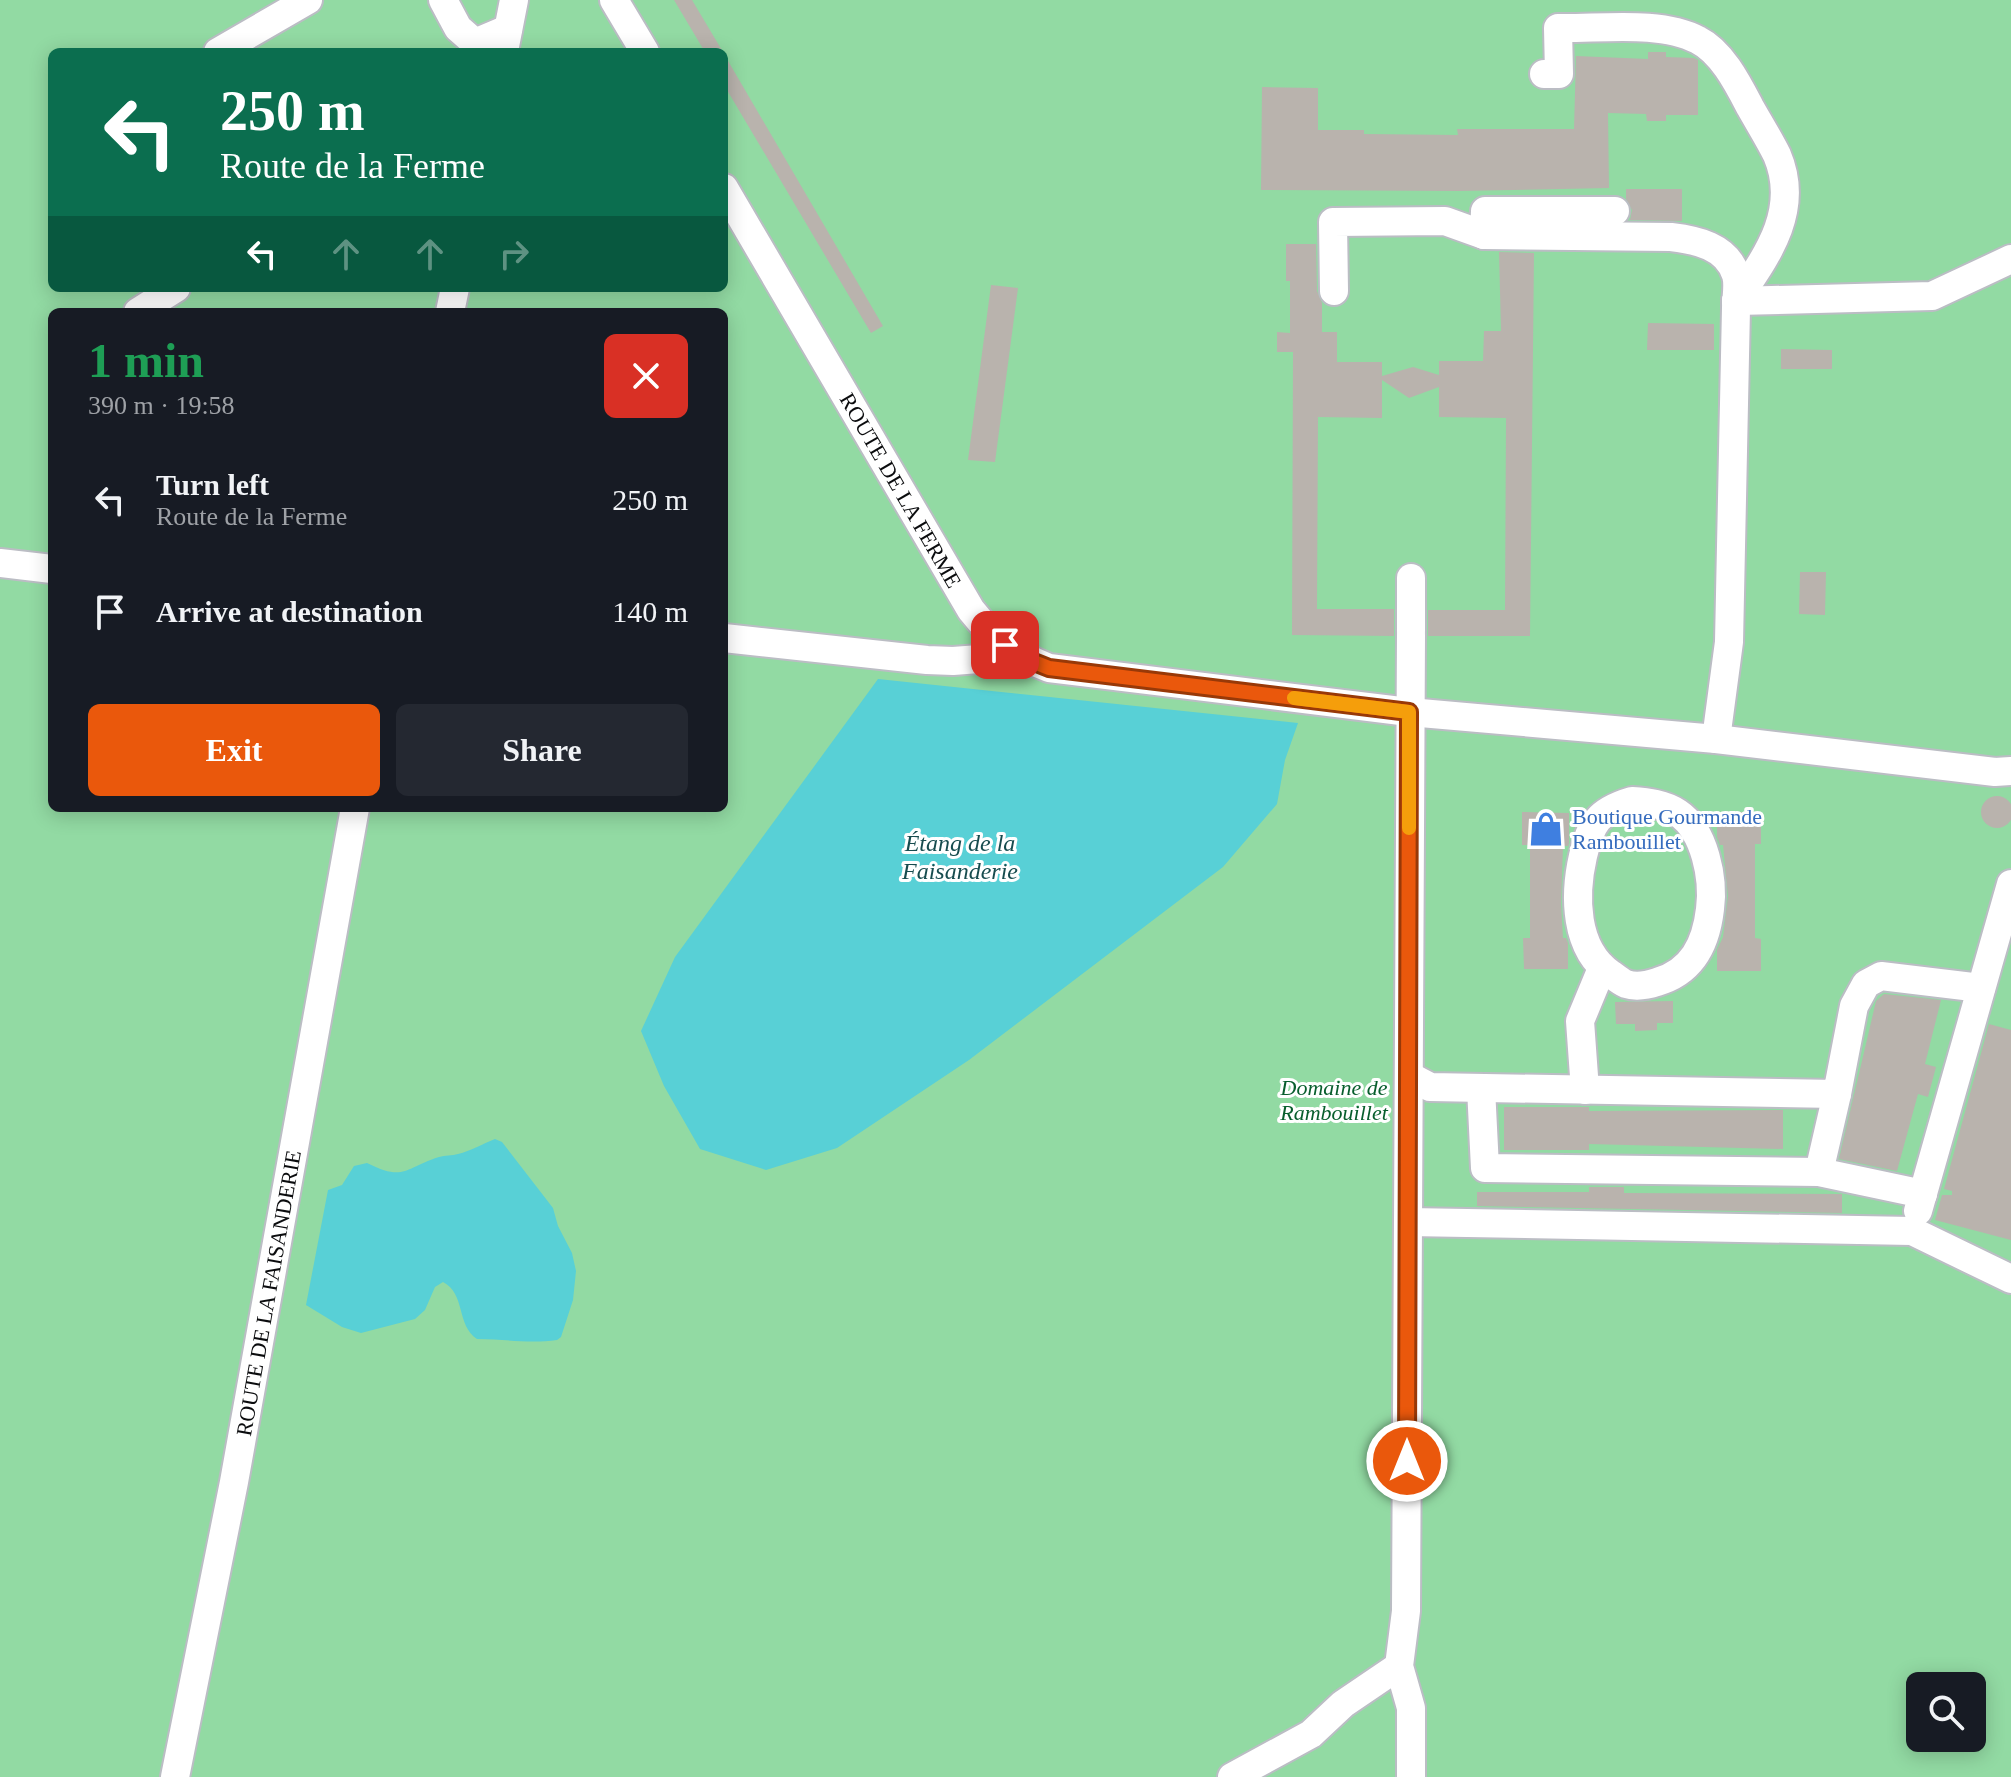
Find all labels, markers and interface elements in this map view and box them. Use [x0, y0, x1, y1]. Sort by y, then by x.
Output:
icon: left [88, 80, 192, 184]
text: 250 m [220, 80, 365, 142]
text: Route de la Ferme [220, 146, 485, 186]
icon: left [240, 232, 284, 276]
icon: ahead [324, 232, 368, 276]
icon: ahead [408, 232, 452, 276]
icon: right [492, 232, 536, 276]
text: 1 min [88, 334, 204, 387]
button: close [604, 334, 688, 418]
street label: ROUTE DE LA FERME [835, 388, 967, 592]
text: 390 m · 19:58 [88, 391, 235, 420]
text: Turn left [156, 468, 269, 501]
icon: left [88, 478, 132, 522]
text: 250 m [612, 483, 688, 516]
text: Route de la Ferme [156, 502, 347, 531]
icon: arrive [88, 590, 132, 634]
text: Arrive at destination [156, 595, 423, 628]
text: 140 m [612, 595, 688, 628]
pin [971, 611, 1039, 679]
icon: arrive [983, 623, 1027, 667]
button: Exit [88, 704, 380, 796]
button: Share [396, 704, 688, 796]
place label: Boutique Gourmande Rambouillet [1572, 804, 1762, 854]
shop icon: Boutique Gourmande Rambouillet [1527, 810, 1565, 848]
water label: Étang de la Faisanderie [901, 830, 1018, 884]
park label: Domaine de Rambouillet [1279, 1075, 1389, 1125]
street label: ROUTE DE LA FAISANDERIE [231, 1148, 306, 1438]
position arrow [1365, 1419, 1449, 1503]
map controls [1906, 1672, 1986, 1752]
button: search [1906, 1672, 1986, 1752]

